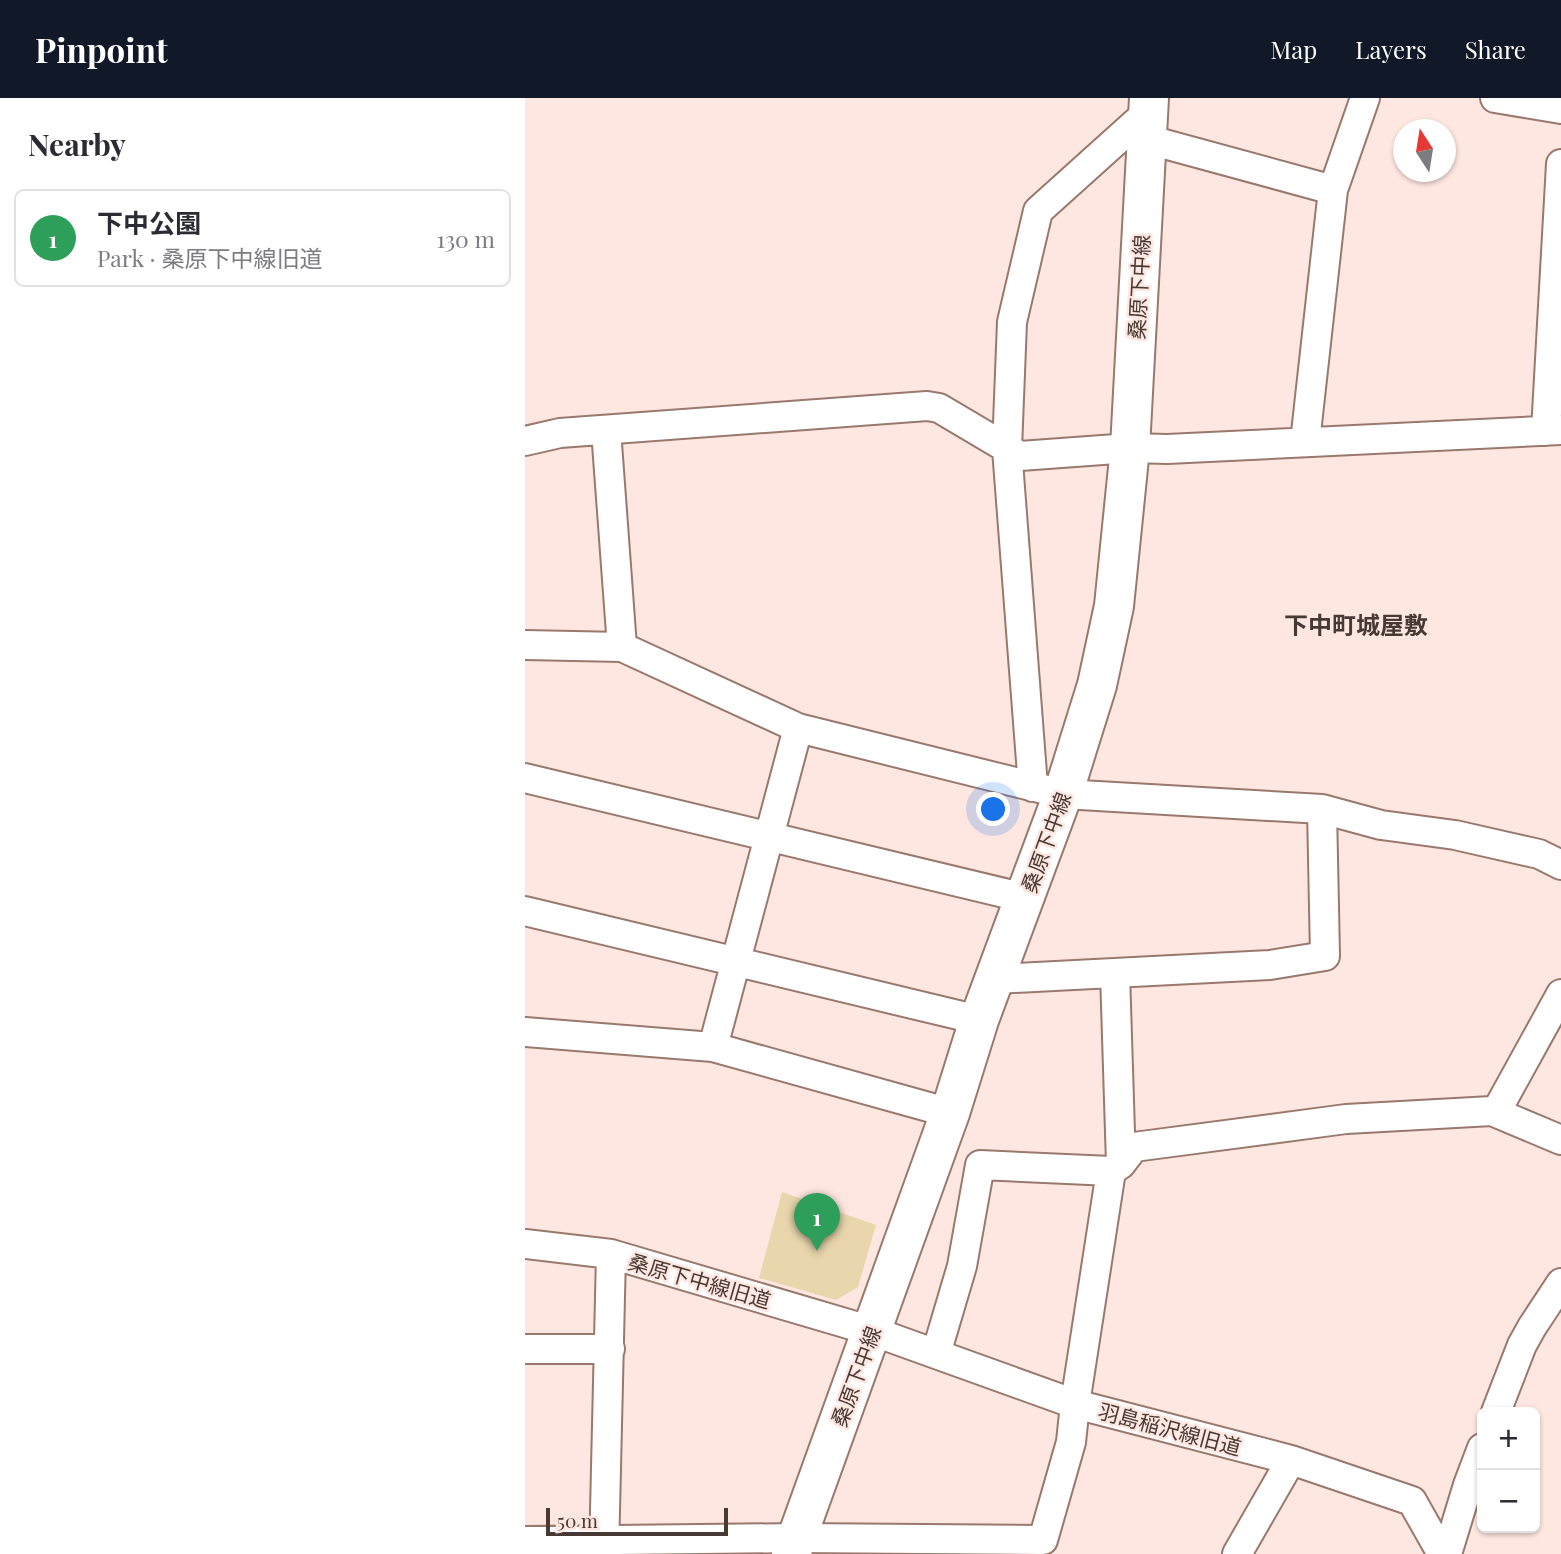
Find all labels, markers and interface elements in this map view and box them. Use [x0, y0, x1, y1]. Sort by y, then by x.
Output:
text: Pinpoint [35, 27, 168, 71]
text: Map [1271, 33, 1317, 65]
text: Layers [1355, 33, 1427, 65]
text: Share [1465, 33, 1526, 65]
north arrow [1393, 119, 1456, 182]
text: Nearby [28, 124, 126, 164]
text: 下中公園 [97, 205, 201, 240]
text: 1 [49, 223, 57, 254]
text: 130 m [437, 223, 495, 254]
street label: 桑原下中線 [1121, 234, 1155, 340]
text: Park · 桑原下中線旧道 [97, 242, 322, 273]
district label: 下中町城屋敷 [1284, 608, 1428, 640]
street label: 桑原下中線 [1014, 788, 1076, 896]
your location [976, 792, 1010, 826]
pin: 1 [794, 1193, 840, 1251]
street label: 桑原下中線旧道 [625, 1246, 775, 1314]
street label: 桑原下中線 [824, 1322, 886, 1430]
street label: 羽島稲沢線旧道 [1095, 1395, 1245, 1461]
map controls [1477, 1407, 1540, 1533]
button: + [1477, 1407, 1540, 1470]
button: − [1477, 1470, 1540, 1533]
scale bar [546, 1505, 728, 1537]
text: 50 m [557, 1507, 598, 1533]

